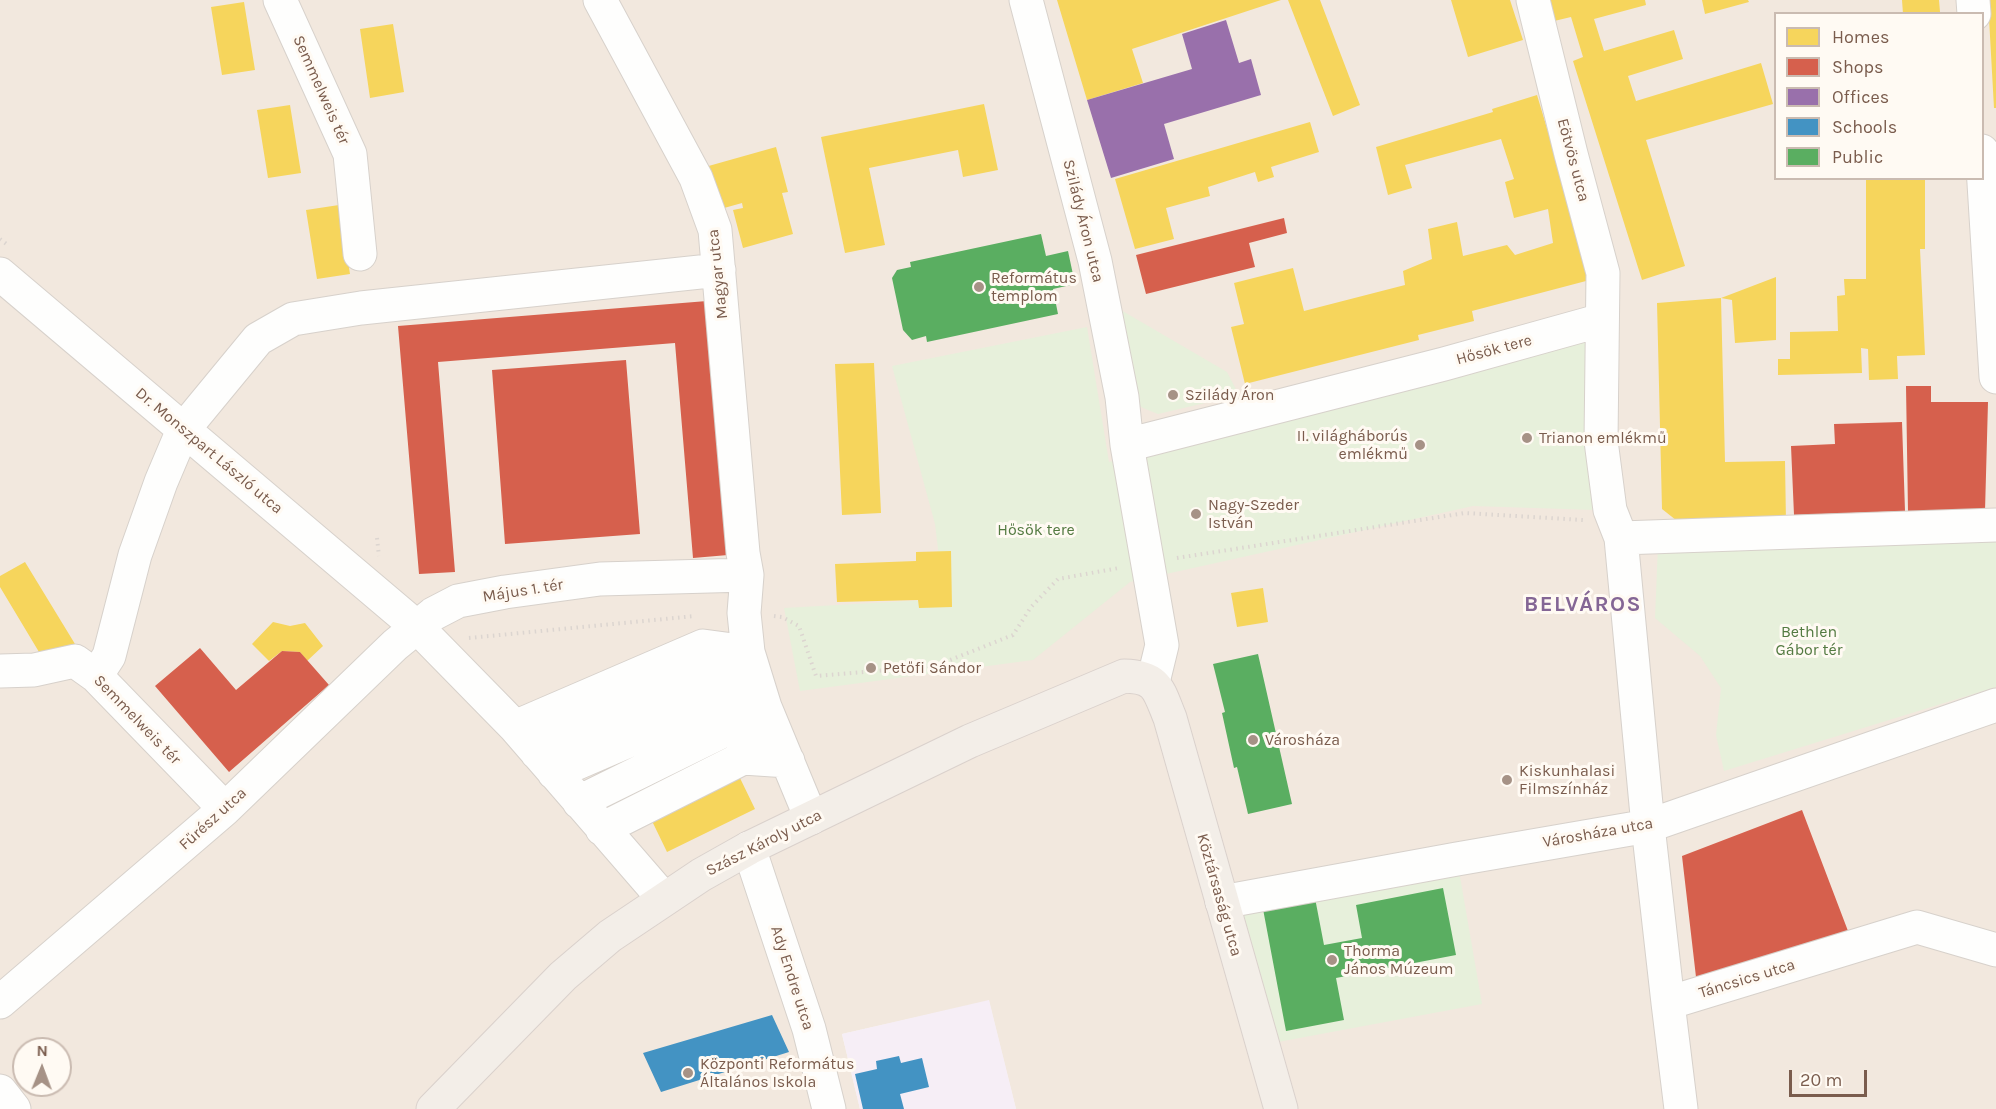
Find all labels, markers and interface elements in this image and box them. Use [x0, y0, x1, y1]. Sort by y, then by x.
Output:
legend [1774, 12, 1984, 180]
text: Homes [1832, 26, 1889, 48]
street label: Semmelweis tér [288, 33, 354, 147]
text: Shops [1832, 56, 1884, 78]
text: Offices [1832, 86, 1889, 108]
street label: Eötvös utca [1553, 116, 1593, 204]
text: Schools [1832, 116, 1897, 138]
text: Public [1832, 146, 1883, 168]
street label: Szilády Áron utca [1058, 158, 1108, 284]
street label: Magyar utca [704, 228, 732, 320]
place label: Református templom [991, 268, 1077, 306]
marker: Református templom [972, 280, 986, 294]
street label: Hősök tere [1454, 331, 1534, 369]
street label: Dr. Monszpart László utca [131, 384, 287, 518]
place label: Szilády Áron [1185, 385, 1274, 405]
marker: Szilády Áron [1166, 388, 1180, 402]
place label: II. világháborús emlékmű [1297, 426, 1408, 464]
place label: Trianon emlékmű [1539, 428, 1667, 448]
marker: Trianon emlékmű [1520, 431, 1534, 445]
marker: II. világháborús emlékmű [1413, 438, 1427, 452]
place label: Nagy-Szeder István [1208, 495, 1299, 533]
marker: Nagy-Szeder István [1189, 507, 1203, 521]
park label: Hősök tere [997, 520, 1075, 540]
street label: Május 1. tér [481, 575, 565, 607]
district label: BELVÁROS [1524, 592, 1642, 618]
park label: Bethlen Gábor tér [1776, 622, 1842, 660]
place label: Petőfi Sándor [883, 658, 981, 678]
marker: Petőfi Sándor [864, 661, 878, 675]
street label: Semmelweis tér [89, 671, 185, 769]
place label: Városháza [1265, 730, 1340, 750]
marker: Városháza [1246, 733, 1260, 747]
place label: Kiskunhalasi Filmszínház [1519, 761, 1615, 799]
marker: Kiskunhalasi Filmszínház [1500, 773, 1514, 787]
street label: Fűrész utca [175, 784, 251, 854]
street label: Szász Károly utca [703, 806, 825, 880]
street label: Városháza utca [1541, 814, 1655, 852]
street label: Köztársaság utca [1192, 831, 1246, 959]
street label: Ady Endre utca [766, 923, 818, 1033]
place label: Thorma János Múzeum [1344, 941, 1454, 979]
marker: Thorma János Múzeum [1325, 953, 1339, 967]
street label: Táncsics utca [1697, 955, 1797, 1003]
north arrow [12, 1037, 72, 1097]
text: N [36, 1041, 48, 1060]
place label: Központi Református Általános Iskola [700, 1054, 854, 1092]
scale bar [1792, 1058, 1870, 1096]
marker: Központi Református Általános Iskola [681, 1066, 695, 1080]
text: 20 m [1800, 1069, 1842, 1091]

